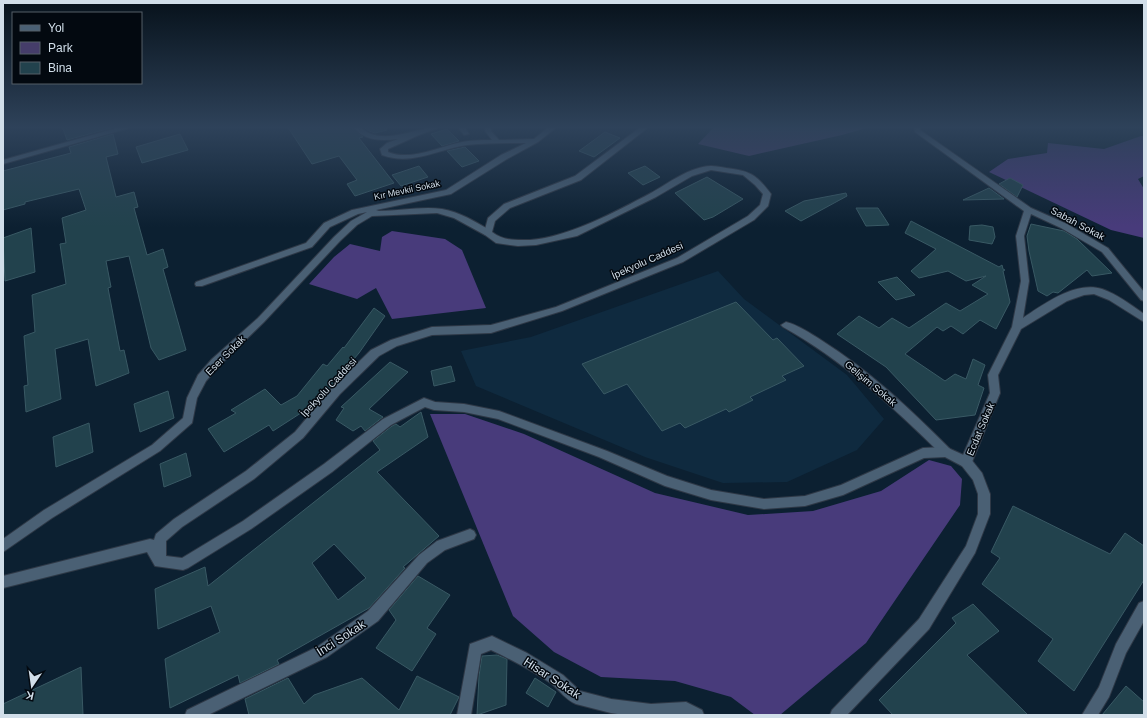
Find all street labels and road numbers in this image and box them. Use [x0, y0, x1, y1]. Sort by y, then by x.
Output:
street label: Kır Mevkii Sokak [373, 178, 441, 202]
street label: Sabah Sokak [1049, 205, 1107, 243]
street label: İpekyolu Caddesi [610, 239, 684, 281]
street label: Eser Sokak [203, 333, 248, 377]
street label: İpekyolu Caddesi [297, 355, 359, 419]
street label: Gelişim Sokak [843, 359, 899, 409]
street label: Ecdat Sokak [964, 400, 997, 457]
street label: İnci Sokak [314, 617, 369, 659]
street label: Hisar Sokak [521, 655, 584, 702]

